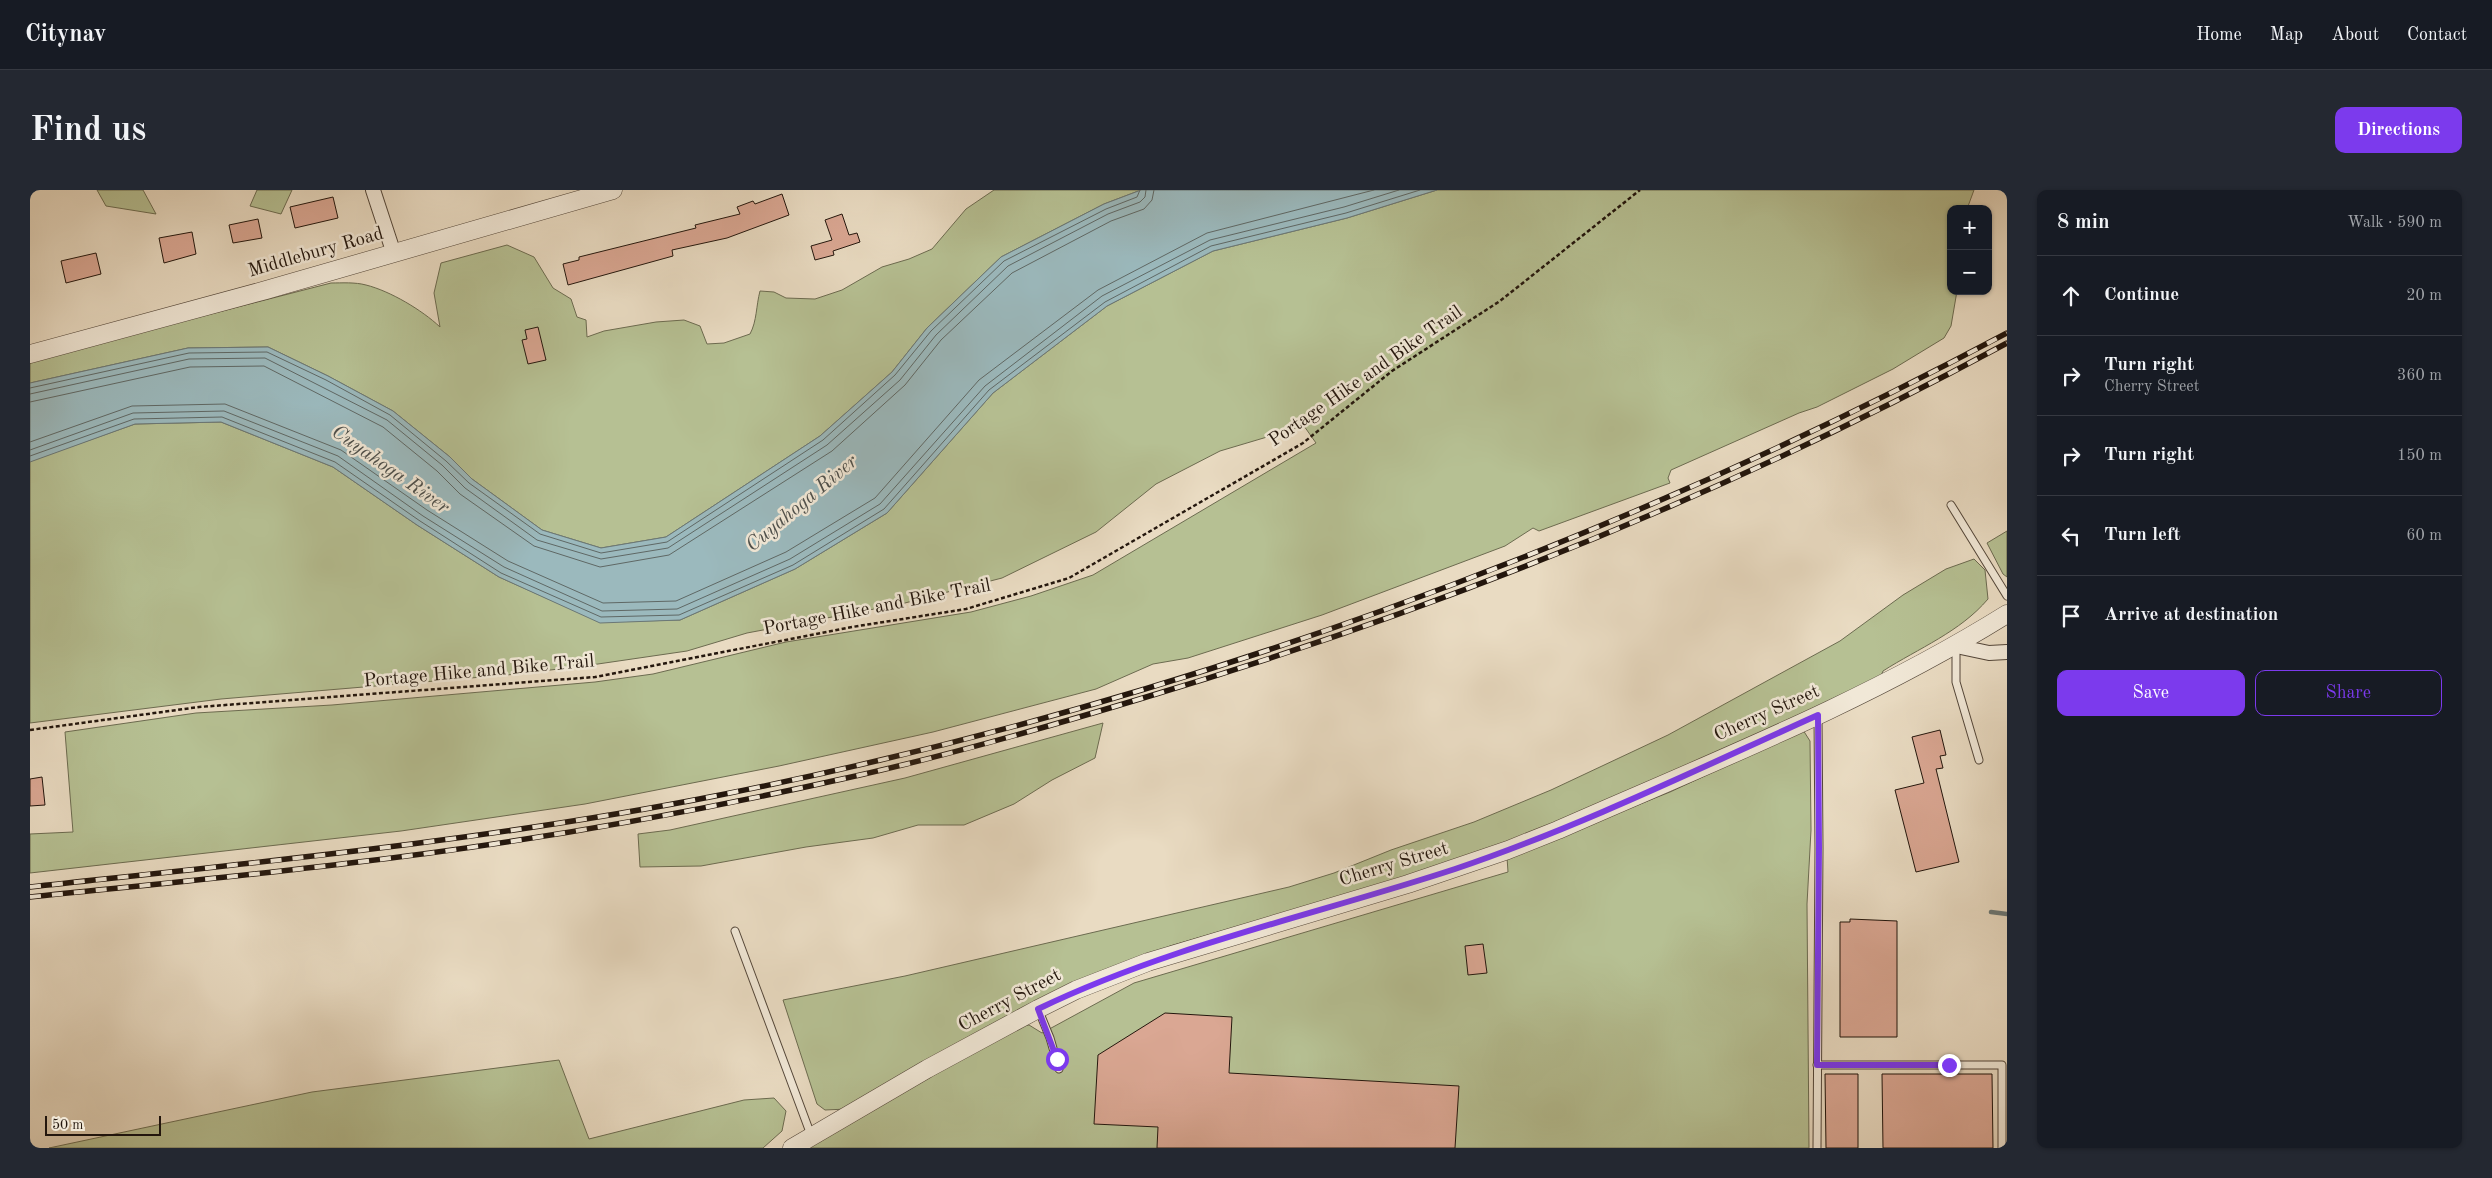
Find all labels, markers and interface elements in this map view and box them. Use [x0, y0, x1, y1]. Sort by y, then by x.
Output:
text: Citynav [25, 23, 106, 47]
text: Home [2196, 26, 2242, 44]
text: Map [2270, 26, 2303, 44]
text: About [2331, 26, 2379, 44]
text: Contact [2407, 26, 2467, 44]
button: Directions [2335, 107, 2462, 153]
text: Find us [30, 113, 146, 148]
map controls [1947, 205, 1992, 295]
button: + [1947, 205, 1992, 250]
text: 8 min [2057, 212, 2110, 233]
text: Walk · 590 m [2347, 215, 2442, 231]
street label: Middlebury Road [246, 225, 386, 281]
button: − [1947, 250, 1992, 295]
icon: ahead [2057, 282, 2085, 310]
text: Continue [2104, 286, 2179, 305]
text: 20 m [2406, 288, 2442, 304]
street label: Portage Hike and Bike Trail [1266, 303, 1466, 451]
text: Turn right [2104, 356, 2194, 375]
icon: right [2057, 362, 2085, 390]
text: 360 m [2397, 368, 2442, 384]
text: Cherry Street [2104, 379, 2199, 395]
water label: Cuyahoga River [328, 422, 453, 518]
icon: right [2057, 442, 2085, 470]
text: Turn right [2104, 446, 2194, 465]
text: 150 m [2397, 448, 2442, 464]
water label: Cuyahoga River [743, 452, 862, 556]
icon: left [2057, 522, 2085, 550]
text: Turn left [2104, 526, 2181, 545]
text: 60 m [2406, 528, 2442, 544]
street label: Portage Hike and Bike Trail [762, 577, 992, 639]
icon: arrive [2057, 602, 2085, 630]
text: Arrive at destination [2104, 606, 2278, 625]
street label: Portage Hike and Bike Trail [363, 652, 595, 692]
button: Save [2057, 670, 2245, 716]
button: Share [2255, 670, 2442, 716]
street label: Cherry Street [1711, 682, 1823, 746]
street label: Cherry Street [1337, 839, 1451, 891]
street label: Cherry Street [956, 966, 1064, 1036]
route start [1046, 1048, 1069, 1071]
route end [1938, 1054, 1961, 1077]
scale bar [45, 1113, 161, 1136]
text: 50 m [52, 1118, 83, 1132]

